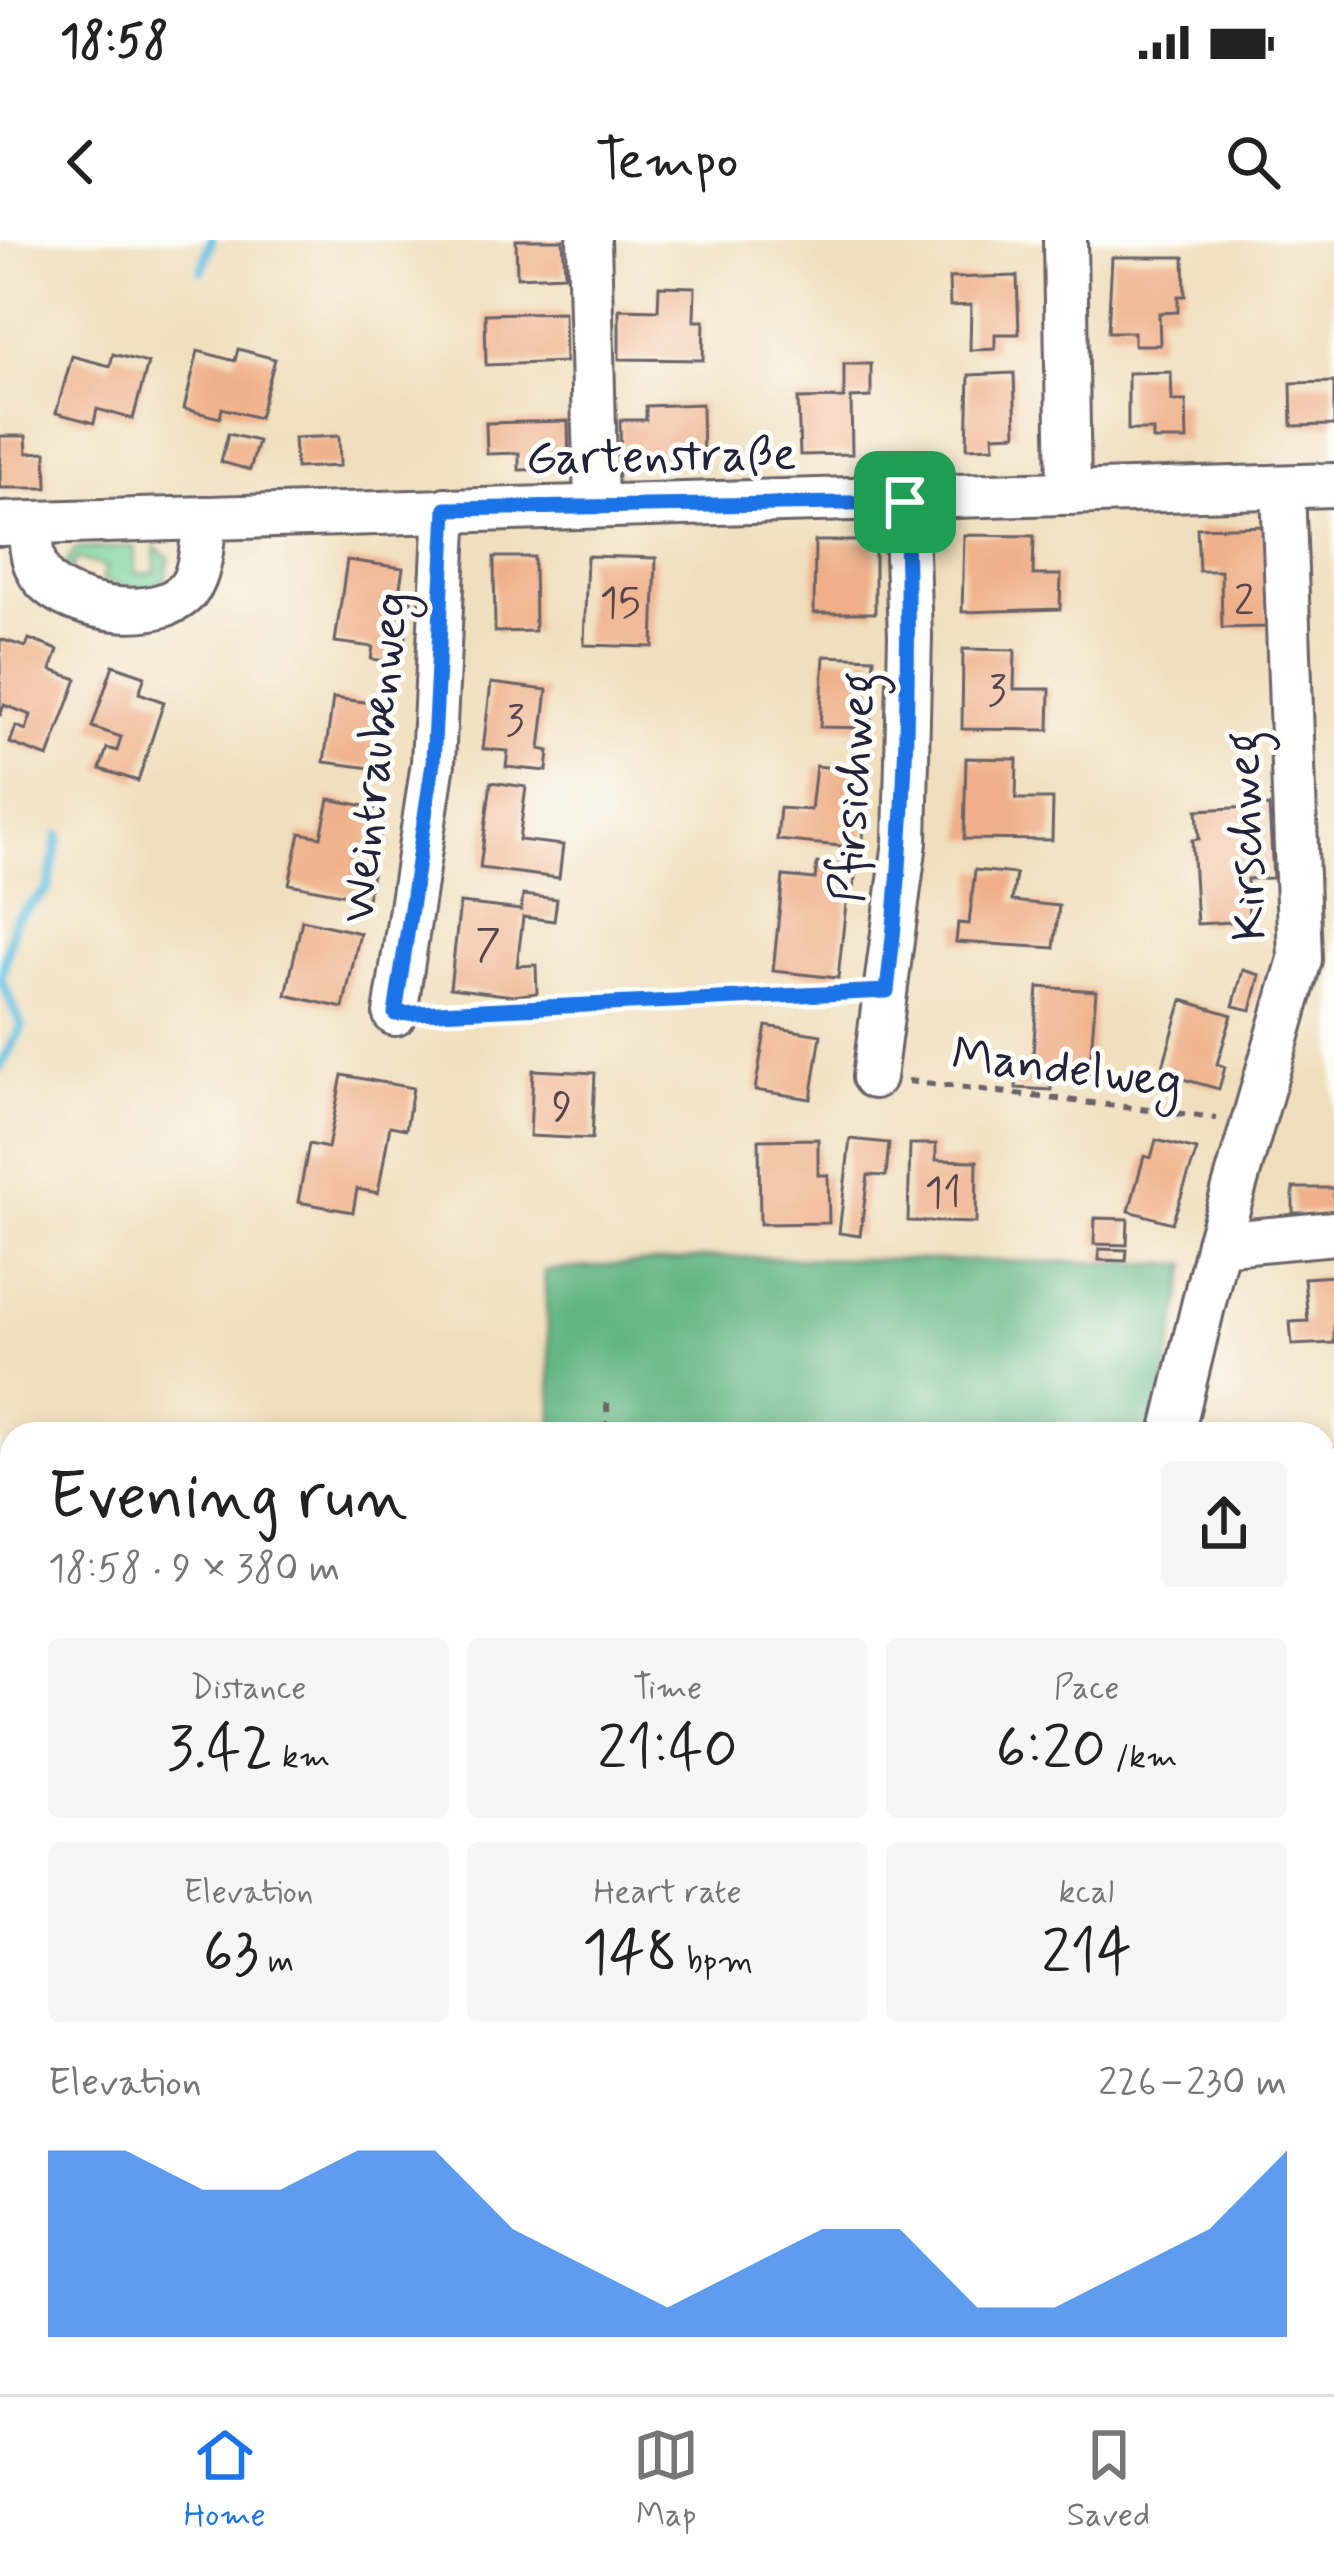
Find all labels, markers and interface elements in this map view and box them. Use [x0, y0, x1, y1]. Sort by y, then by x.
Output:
text: 18:58 [60, 13, 168, 72]
text: Tempo [596, 127, 738, 198]
icon: back [48, 129, 114, 195]
icon: search [1220, 129, 1286, 195]
street label: Gartenstraße [525, 424, 797, 491]
pin [854, 451, 956, 553]
icon: arrive [872, 469, 938, 535]
house number: 2 [1234, 575, 1254, 630]
house number: 15 [599, 577, 641, 632]
street label: Weintraubenweg [328, 589, 428, 927]
house number: 3 [988, 665, 1007, 720]
street label: Pfirsichweg [817, 670, 897, 905]
house number: 3 [506, 695, 525, 750]
street label: Kirschweg [1212, 730, 1288, 942]
house number: 7 [475, 919, 501, 974]
street label: Mandelweg [948, 1024, 1185, 1118]
house number: 9 [552, 1081, 572, 1136]
house number: 11 [925, 1167, 961, 1222]
text: Evening run [48, 1456, 408, 1542]
button: share [1161, 1461, 1287, 1587]
text: 18:58 · 9 × 380 m [48, 1544, 340, 1595]
text: Distance [191, 1667, 307, 1711]
text: Time [633, 1667, 702, 1711]
text: Pace [1054, 1667, 1119, 1711]
text: 3.42 [167, 1711, 273, 1790]
text: 21:40 [597, 1711, 738, 1790]
text: 6:20 [996, 1711, 1106, 1790]
text: km [273, 1736, 330, 1780]
text: /km [1106, 1736, 1177, 1780]
text: Elevation [184, 1871, 313, 1915]
text: Heart rate [593, 1871, 742, 1915]
text: kcal [1059, 1871, 1114, 1915]
text: 63 [203, 1915, 259, 1994]
text: 148 [582, 1915, 678, 1994]
text: 214 [1041, 1915, 1132, 1994]
text: m [259, 1940, 294, 1984]
text: bpm [678, 1940, 753, 1984]
text: Elevation [48, 2058, 202, 2109]
text: 226–230 m [1098, 2058, 1287, 2109]
tab: Home [184, 2422, 266, 2538]
tab: Map [633, 2422, 699, 2538]
tab: Saved [1067, 2422, 1150, 2538]

